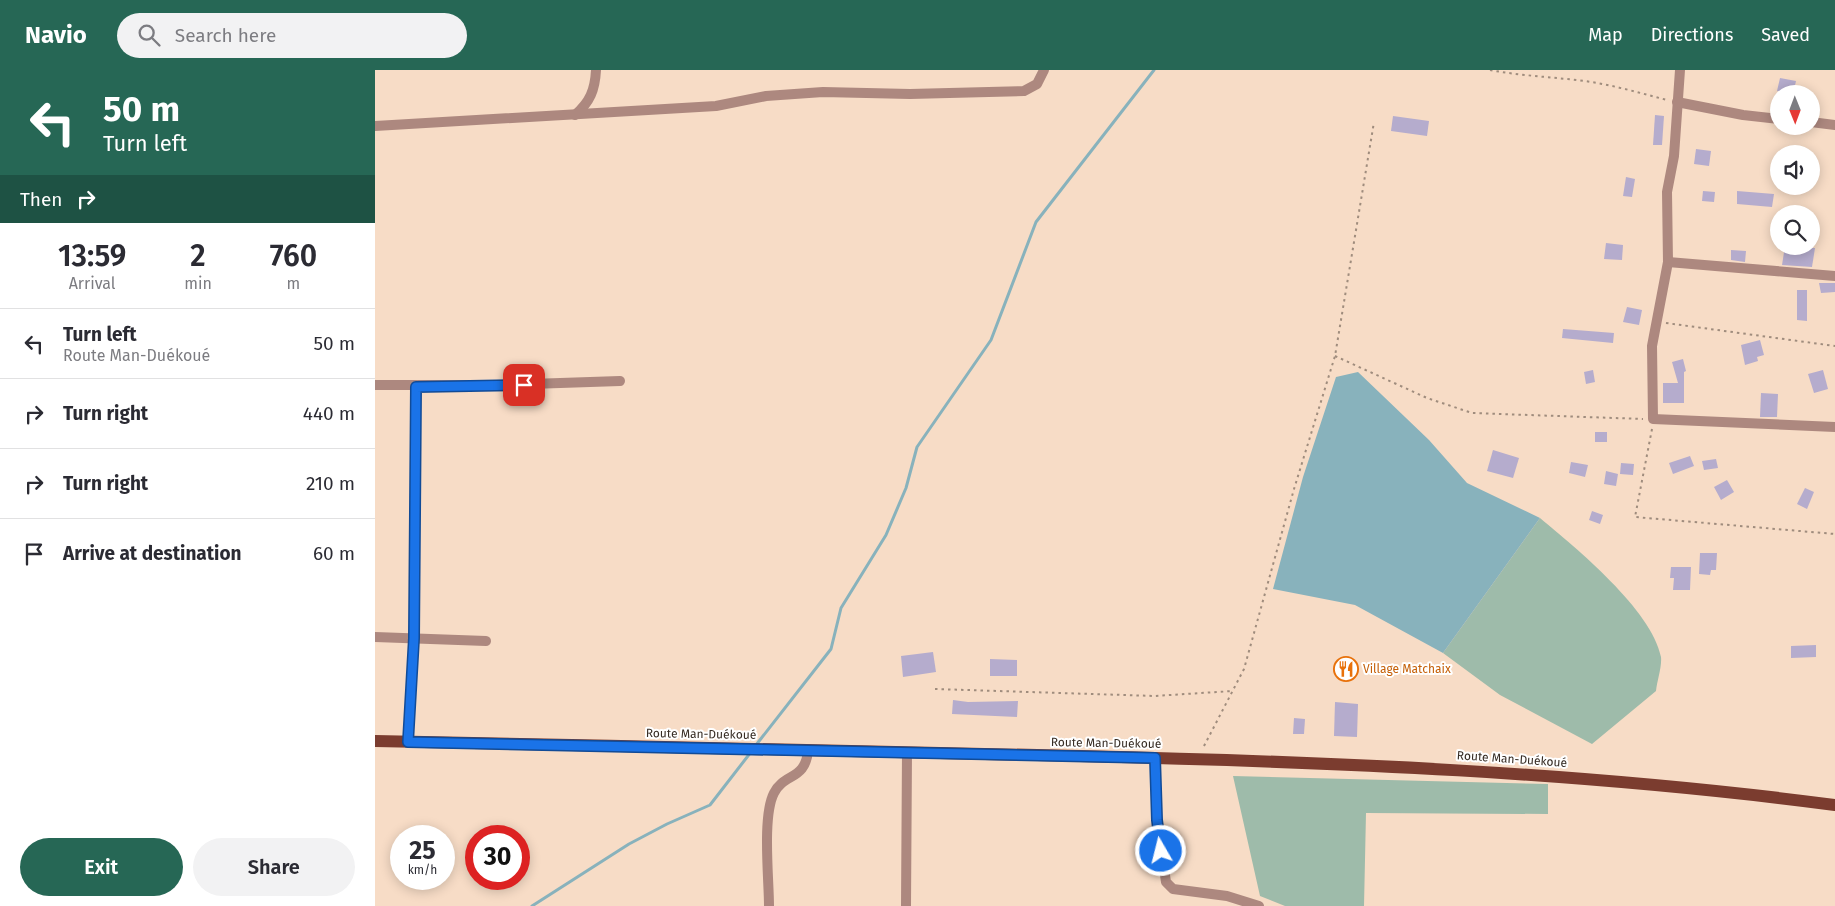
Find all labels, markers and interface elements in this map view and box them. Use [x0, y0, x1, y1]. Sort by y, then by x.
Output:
search box [117, 13, 467, 58]
text: Navio [25, 21, 87, 49]
icon: search [135, 21, 163, 49]
text: Search here [175, 24, 276, 47]
text: Map [1588, 24, 1623, 46]
text: Directions [1651, 24, 1733, 46]
text: Saved [1761, 24, 1810, 46]
north arrow [1770, 85, 1820, 135]
map controls [1770, 85, 1820, 255]
text: 50 m [103, 88, 180, 130]
icon: left [20, 90, 85, 155]
text: Turn left [103, 130, 187, 157]
button: sound [1770, 145, 1820, 195]
icon: right [72, 185, 100, 213]
text: Then [20, 188, 62, 211]
button: search [1770, 205, 1820, 255]
text: 13:59 [58, 238, 126, 274]
text: 2 [190, 238, 206, 274]
text: 760 [270, 238, 317, 274]
text: Arrival [69, 274, 116, 293]
text: min [184, 274, 212, 293]
text: m [287, 274, 300, 293]
text: Turn left [63, 323, 137, 346]
icon: left [20, 330, 48, 358]
text: 50 m [314, 332, 355, 355]
text: Route Man-Duékoué [63, 346, 210, 365]
pin [503, 364, 545, 406]
icon: arrive [510, 371, 538, 399]
icon: right [20, 400, 48, 428]
text: Turn right [63, 402, 148, 425]
text: 440 m [303, 402, 355, 425]
icon: right [20, 470, 48, 498]
text: Turn right [63, 472, 148, 495]
text: 210 m [306, 472, 355, 495]
icon: arrive [20, 540, 48, 568]
text: Arrive at destination [63, 542, 242, 565]
text: 60 m [313, 542, 355, 565]
restaurant icon: Village Matchaix [1333, 656, 1359, 682]
place label: Village Matchaix [1363, 662, 1451, 676]
street label: Route Man-Duékoué [646, 726, 756, 742]
street label: Route Man-Duékoué [1051, 735, 1161, 751]
street label: Route Man-Duékoué [1456, 748, 1568, 770]
position arrow [1134, 824, 1186, 876]
speed limit sign: 30 [465, 825, 530, 890]
text: 25 [409, 836, 436, 866]
button: Exit [20, 838, 183, 896]
button: Share [193, 838, 355, 896]
text: km/h [408, 863, 437, 877]

